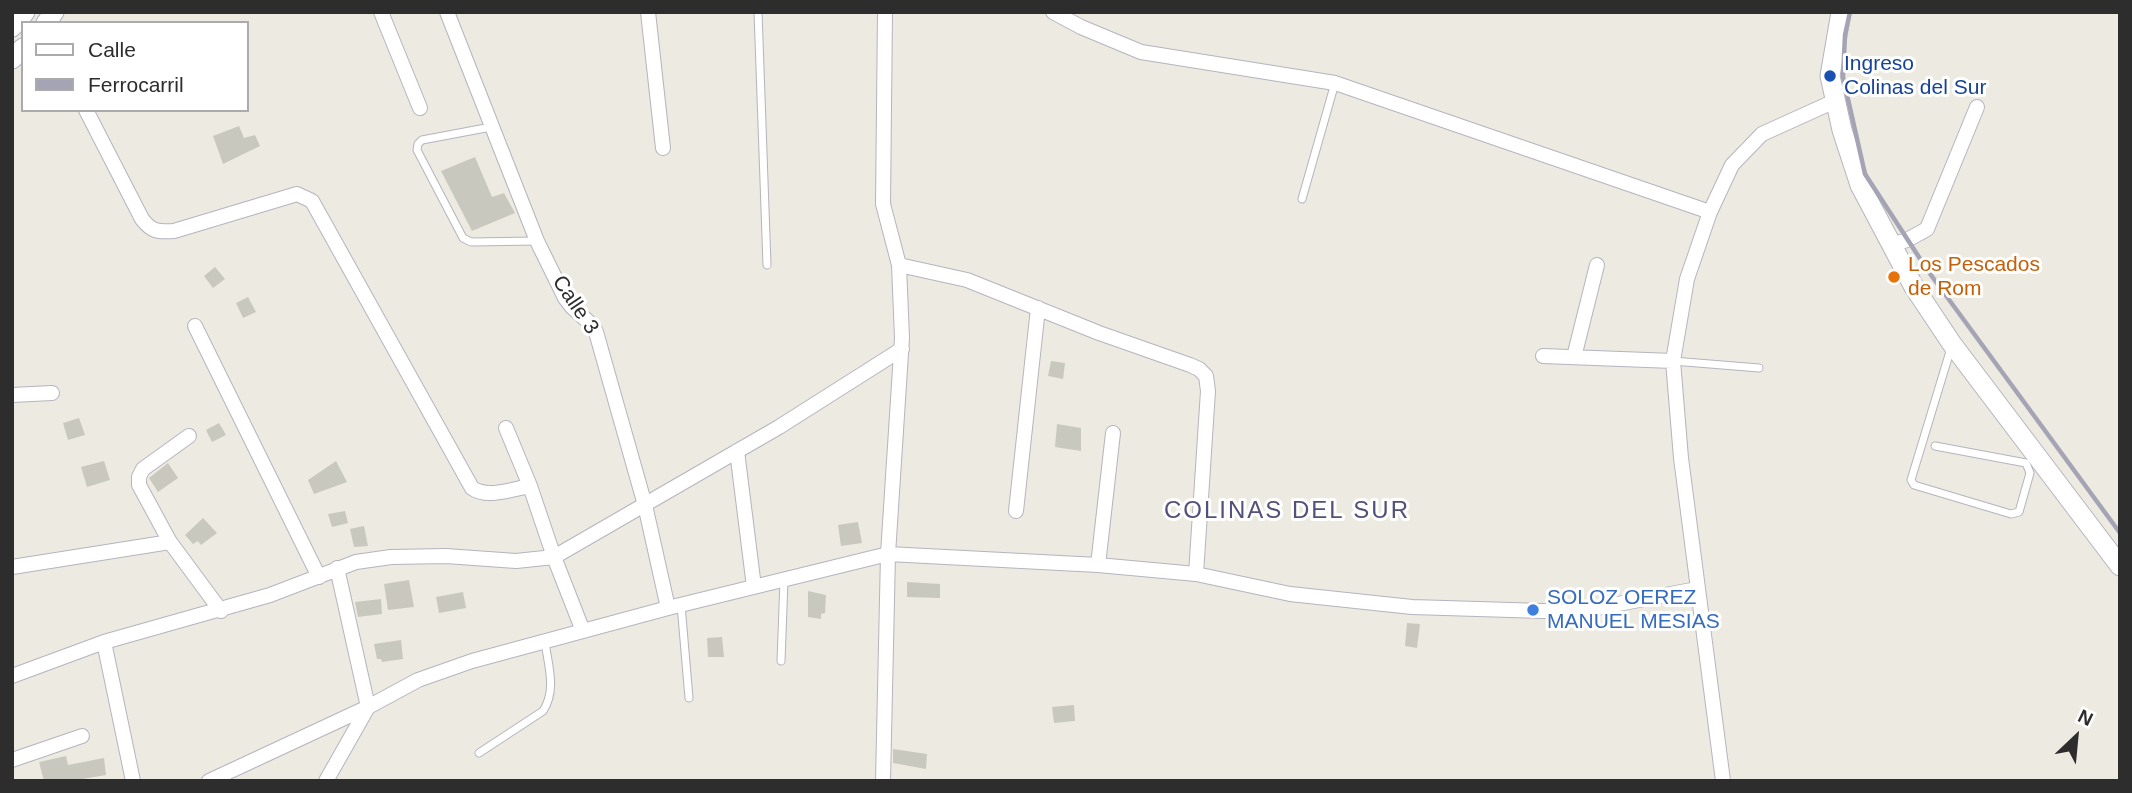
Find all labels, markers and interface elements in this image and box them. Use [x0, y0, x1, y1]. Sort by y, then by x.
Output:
legend [21, 21, 248, 112]
text: Calle [88, 38, 136, 61]
place label: Ingreso Colinas del Sur [1844, 51, 1986, 101]
marker: Ingreso Colinas del Sur [1822, 68, 1838, 84]
text: Ferrocarril [88, 73, 184, 96]
place label: Los Pescados de Rom [1908, 252, 2040, 302]
marker: Los Pescados de Rom [1886, 269, 1902, 285]
street label: Calle 3 [546, 271, 604, 339]
district label: COLINAS DEL SUR [1166, 497, 1408, 525]
place label: SOLOZ OEREZ MANUEL MESIAS [1547, 585, 1720, 635]
marker: SOLOZ OEREZ MANUEL MESIAS [1525, 602, 1541, 618]
north arrow [2041, 702, 2111, 772]
text: N [2075, 705, 2096, 730]

